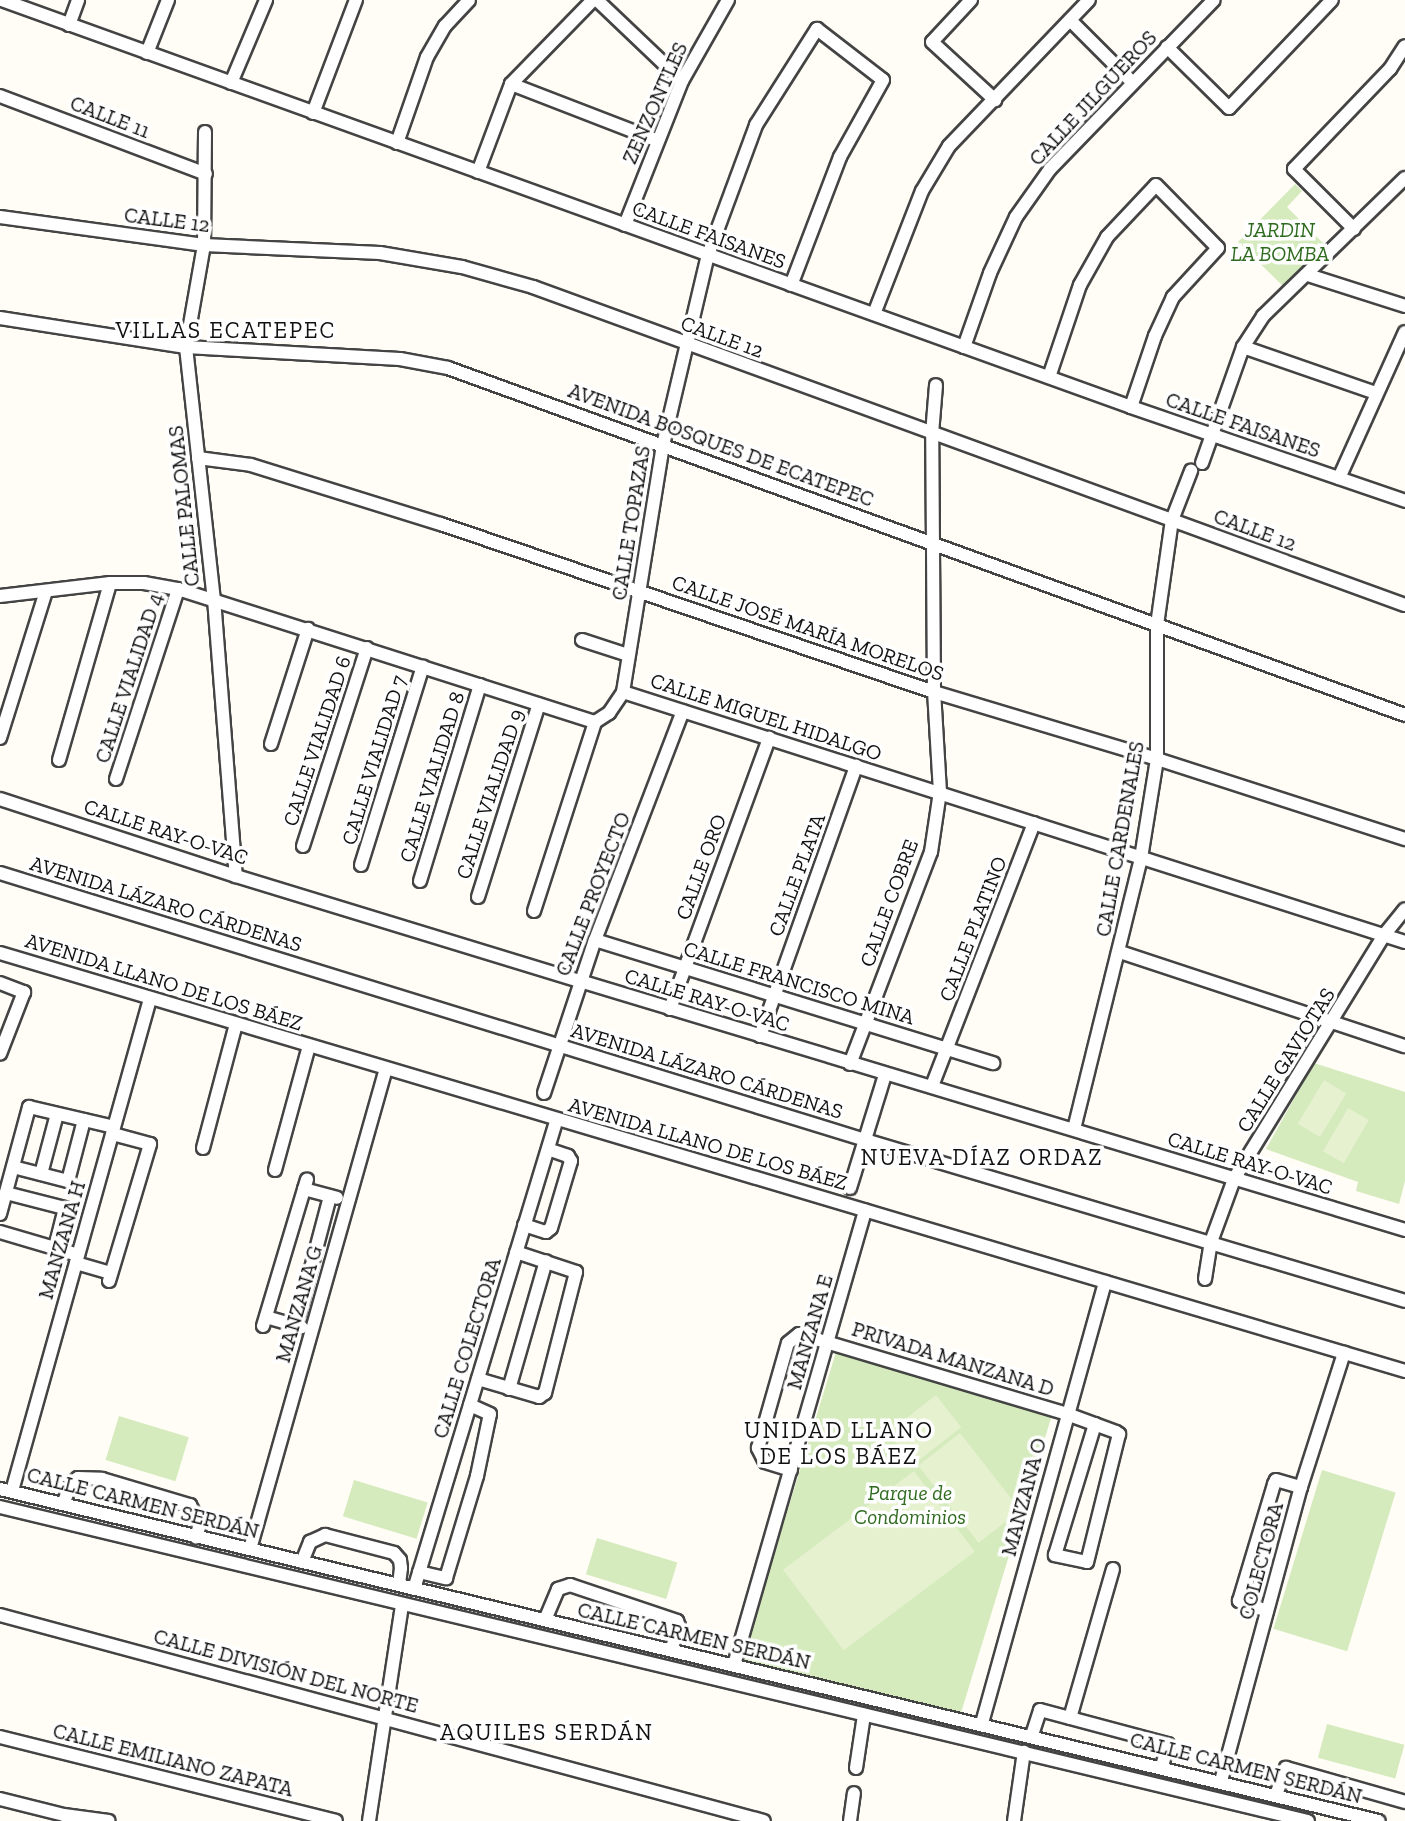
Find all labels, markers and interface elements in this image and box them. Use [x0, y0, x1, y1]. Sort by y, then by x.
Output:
street label: CALLE JILGUEROS [1024, 25, 1162, 171]
street label: ZENZONTLES [617, 38, 693, 168]
street label: CALLE 11 [67, 90, 153, 144]
street label: CALLE FAISANES [629, 196, 789, 274]
street label: CALLE 12 [123, 202, 211, 238]
park label: JARDIN LA BOMBA [1230, 217, 1330, 267]
street label: CALLE 12 [677, 310, 767, 364]
district label: VILLAS ECATEPEC [117, 316, 335, 344]
street label: AVENIDA BOSQUES DE ECATEPEC [564, 378, 878, 512]
street label: CALLE FAISANES [1162, 387, 1324, 463]
street label: CALLE PALOMAS [163, 424, 205, 588]
street label: CALLE TOPAZAS [606, 444, 656, 602]
street label: CALLE 12 [1210, 503, 1300, 557]
street label: CALLE JOSÉ MARÍA MORELOS [668, 569, 948, 687]
street label: CALLE VIALIDAD 4 [90, 589, 168, 767]
street label: CALLE VIALIDAD 6 [278, 653, 356, 829]
street label: CALLE MIGUEL HIDALGO [647, 668, 885, 766]
street label: CALLE VIALIDAD 7 [336, 672, 412, 848]
street label: CALLE VIALIDAD 8 [394, 688, 470, 866]
street label: CALLE VIALIDAD 9 [451, 706, 529, 882]
street label: CALLE CARDENALES [1090, 739, 1150, 939]
street label: CALLE RAY-O-VAC [81, 794, 251, 870]
street label: CALLE PROYECTO [550, 808, 636, 980]
street label: CALLE PLATA [763, 810, 831, 940]
street label: CALLE ORO [670, 811, 732, 923]
street label: CALLE COBRE [854, 836, 924, 970]
street label: AVENIDA LÁZARO CÁRDENAS [27, 851, 305, 957]
street label: CALLE PLATINO [934, 853, 1012, 1005]
street label: AVENIDA LLANO DE LOS BÁEZ [22, 928, 306, 1036]
street label: CALLE FRANCISCO MINA [681, 936, 917, 1030]
street label: CALLE RAY-O-VAC [622, 963, 792, 1037]
street label: CALLE GAVIOTAS [1231, 983, 1341, 1137]
street label: AVENIDA LÁZARO CÁRDENAS [568, 1018, 846, 1124]
street label: AVENIDA LLANO DE LOS BÁEZ [565, 1092, 851, 1196]
street label: CALLE RAY-O-VAC [1165, 1126, 1335, 1200]
district label: NUEVA DÍAZ ORDAZ [862, 1143, 1102, 1171]
street label: MANZANA H [33, 1178, 91, 1302]
street label: MANZANA G [270, 1242, 328, 1366]
street label: CALLE COLECTORA [428, 1255, 506, 1441]
street label: MANZANA E [781, 1271, 839, 1393]
street label: PRIVADA MANZANA D [848, 1316, 1058, 1402]
district label: UNIDAD LLANO DE LOS BÁEZ [745, 1416, 933, 1470]
street label: MANZANA O [996, 1435, 1052, 1559]
street label: CALLE CARMEN SERDÁN [24, 1462, 262, 1544]
park label: Parque de Condominios [854, 1480, 966, 1530]
street label: COLECTORA [1233, 1500, 1289, 1622]
street label: CALLE CARMEN SERDÁN [575, 1597, 813, 1675]
street label: CALLE DIVISIÓN DEL NORTE [151, 1623, 421, 1719]
street label: CALLE EMILIANO ZAPATA [50, 1718, 296, 1802]
district label: AQUILES SERDÁN [442, 1718, 652, 1746]
street label: CALLE CARMEN SERDÁN [1127, 1727, 1365, 1809]

